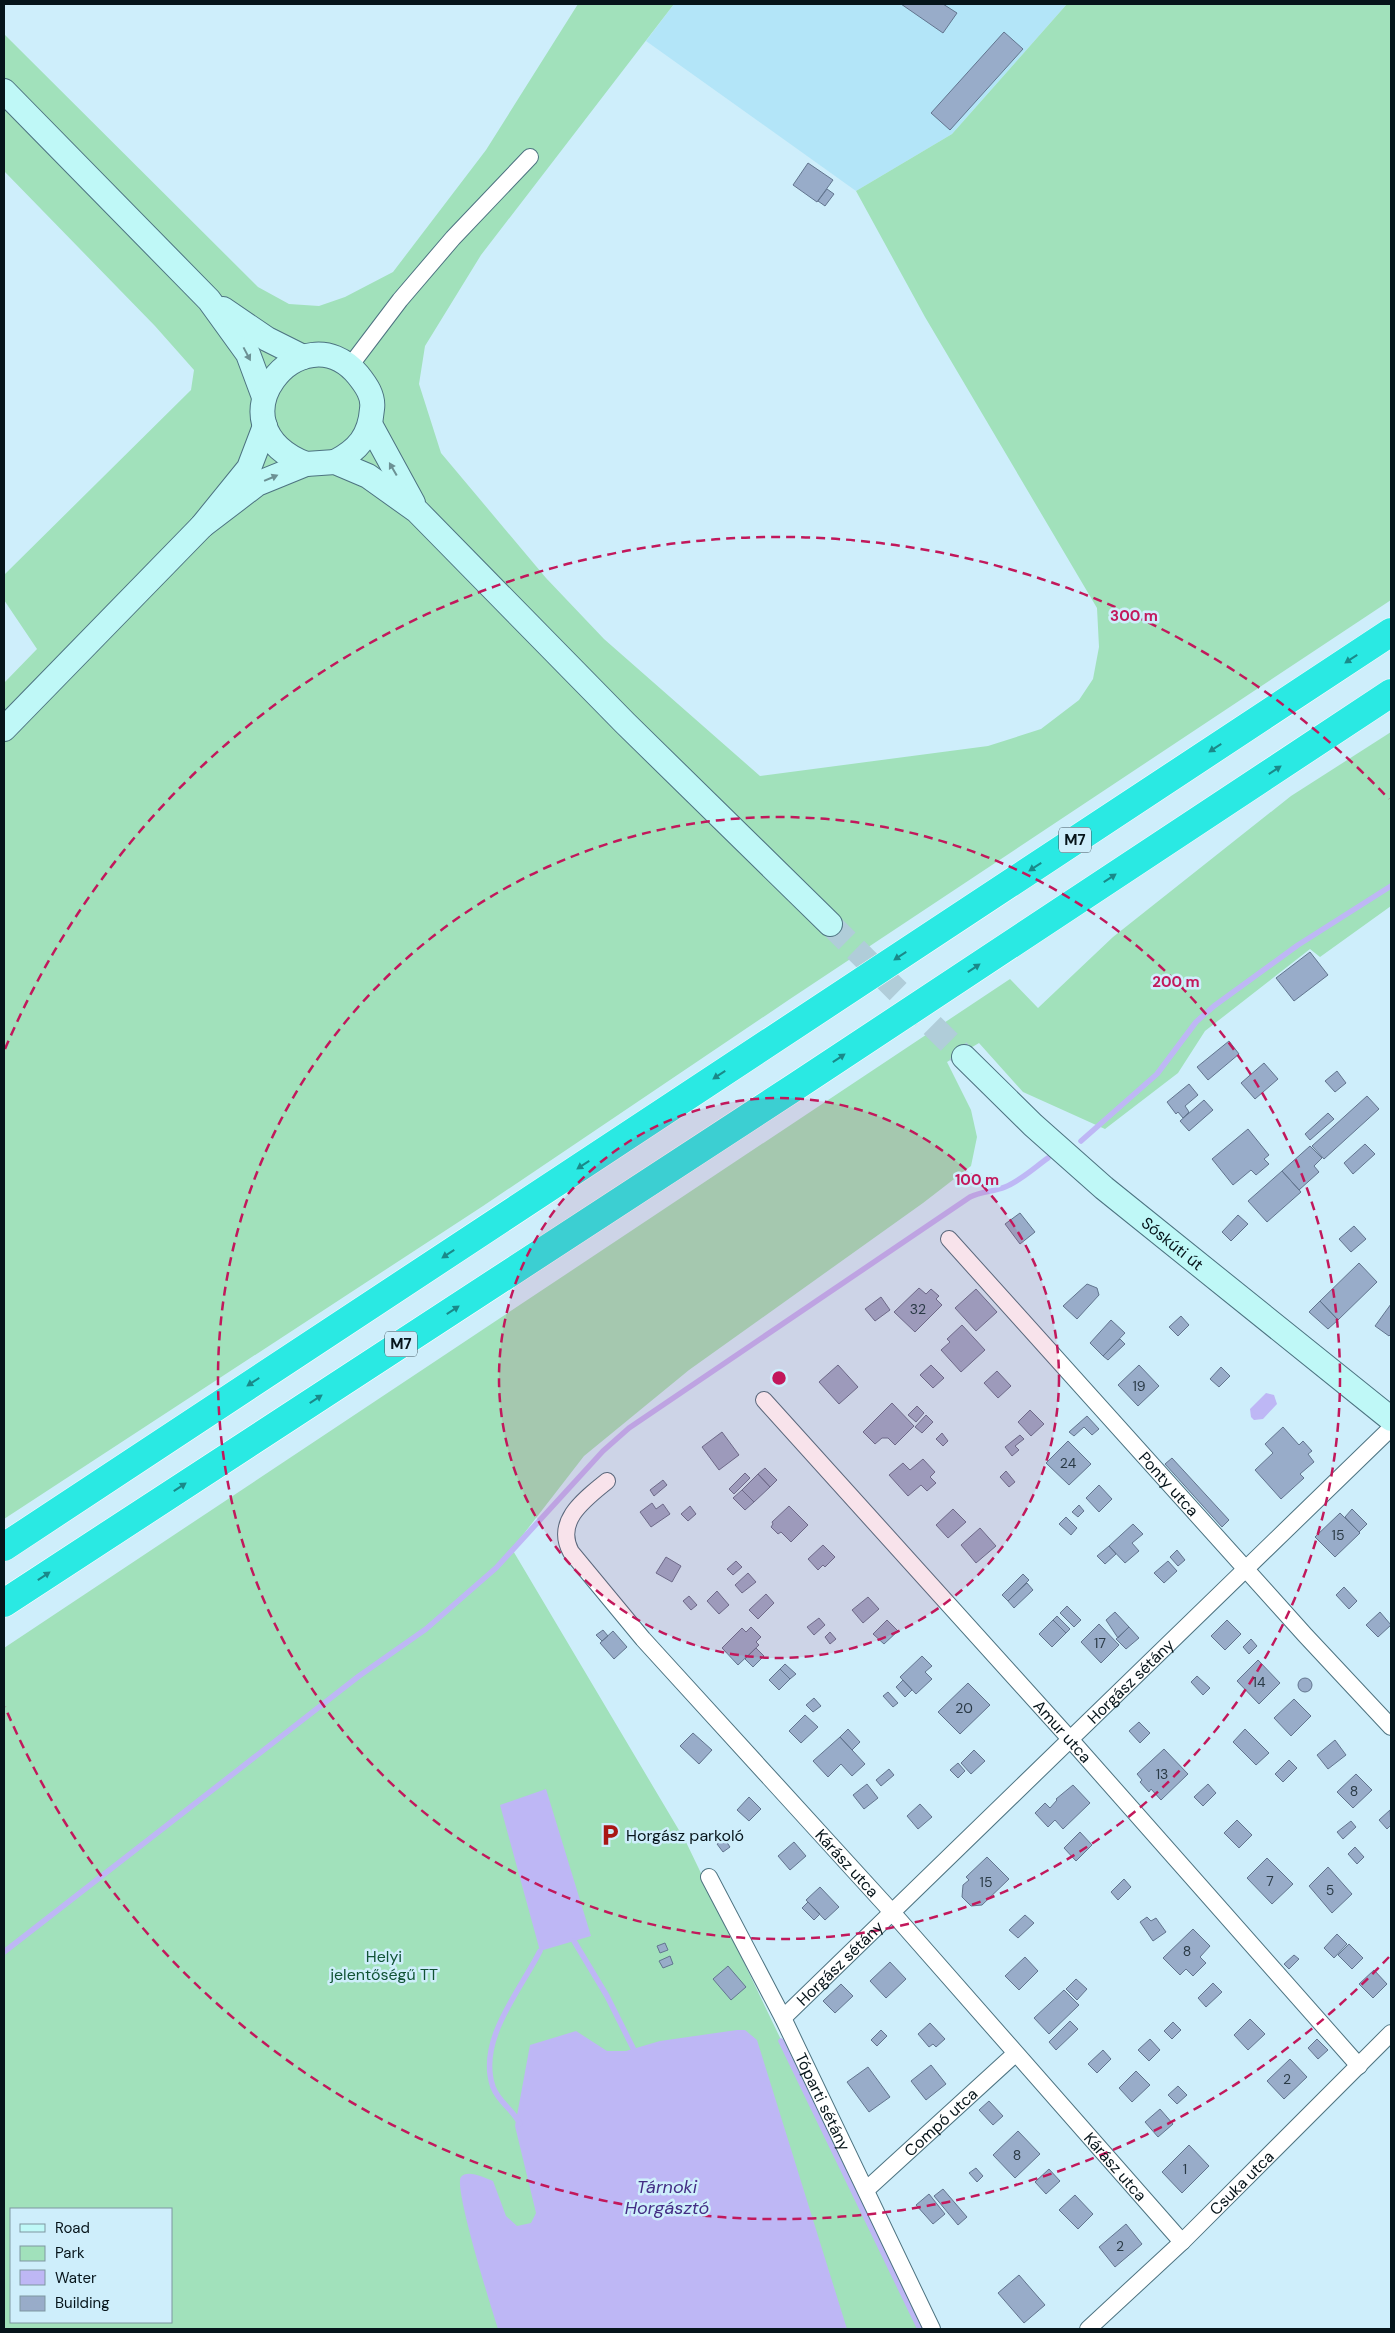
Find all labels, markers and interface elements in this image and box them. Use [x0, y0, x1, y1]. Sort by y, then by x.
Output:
one-way arrow [243, 347, 251, 362]
one-way arrow [389, 461, 397, 476]
one-way arrow [264, 474, 278, 482]
text: 300 m [1110, 606, 1158, 626]
one-way arrow [1344, 654, 1357, 664]
one-way arrow [1208, 743, 1222, 753]
one-way arrow [1268, 765, 1281, 774]
road number: M7 [1059, 828, 1091, 852]
one-way arrow [1029, 862, 1042, 871]
one-way arrow [1103, 873, 1116, 883]
one-way arrow [893, 951, 906, 961]
one-way arrow [967, 963, 981, 973]
text: 200 m [1152, 972, 1200, 992]
one-way arrow [832, 1053, 846, 1063]
one-way arrow [712, 1070, 726, 1080]
one-way arrow [577, 1160, 590, 1169]
text: 100 m [955, 1170, 999, 1190]
street label: Sóskúti út [1137, 1212, 1208, 1275]
one-way arrow [441, 1249, 454, 1259]
house number: 32 [910, 1300, 926, 1318]
one-way arrow [446, 1305, 459, 1315]
road number: M7 [385, 1332, 417, 1356]
centre of rings [770, 1369, 788, 1387]
one-way arrow [247, 1377, 260, 1387]
house number: 19 [1132, 1377, 1146, 1395]
one-way arrow [310, 1394, 323, 1403]
street label: Ponty utca [1134, 1447, 1204, 1520]
house number: 24 [1060, 1454, 1077, 1472]
one-way arrow [174, 1483, 187, 1492]
house number: 15 [1332, 1526, 1344, 1544]
one-way arrow [38, 1572, 51, 1581]
street label: Horgász sétány [1082, 1634, 1178, 1728]
house number: 17 [1094, 1634, 1106, 1652]
house number: 14 [1253, 1673, 1266, 1691]
street label: Amur utca [1029, 1695, 1096, 1767]
house number: 20 [955, 1699, 973, 1717]
house number: 13 [1156, 1765, 1168, 1783]
house number: 8 [1350, 1782, 1358, 1800]
parking icon: Horgász parkoló [597, 1822, 623, 1848]
place label: Horgász parkoló [626, 1825, 744, 1846]
street label: Kárász utca [811, 1825, 884, 1902]
house number: 7 [1266, 1872, 1274, 1890]
house number: 15 [980, 1873, 992, 1891]
house number: 5 [1326, 1881, 1334, 1899]
street label: Horgász sétány [792, 1916, 888, 2010]
house number: 8 [1183, 1942, 1191, 1960]
park label: Helyi jelentőségű TT [329, 1946, 438, 1985]
street label: Tóparti sétány [791, 2049, 855, 2154]
house number: 2 [1283, 2070, 1291, 2088]
street label: Compó utca [899, 2083, 982, 2161]
street label: Kárász utca [1080, 2128, 1152, 2205]
house number: 8 [1013, 2146, 1021, 2164]
street label: Csuka utca [1205, 2146, 1278, 2219]
house number: 1 [1183, 2160, 1187, 2178]
water label: Tárnoki Horgásztó [625, 2175, 709, 2220]
legend [10, 2208, 172, 2323]
text: Road [55, 2218, 90, 2238]
house number: 2 [1116, 2237, 1124, 2255]
text: Park [55, 2243, 85, 2263]
text: Water [55, 2268, 97, 2288]
text: Building [55, 2293, 110, 2313]

